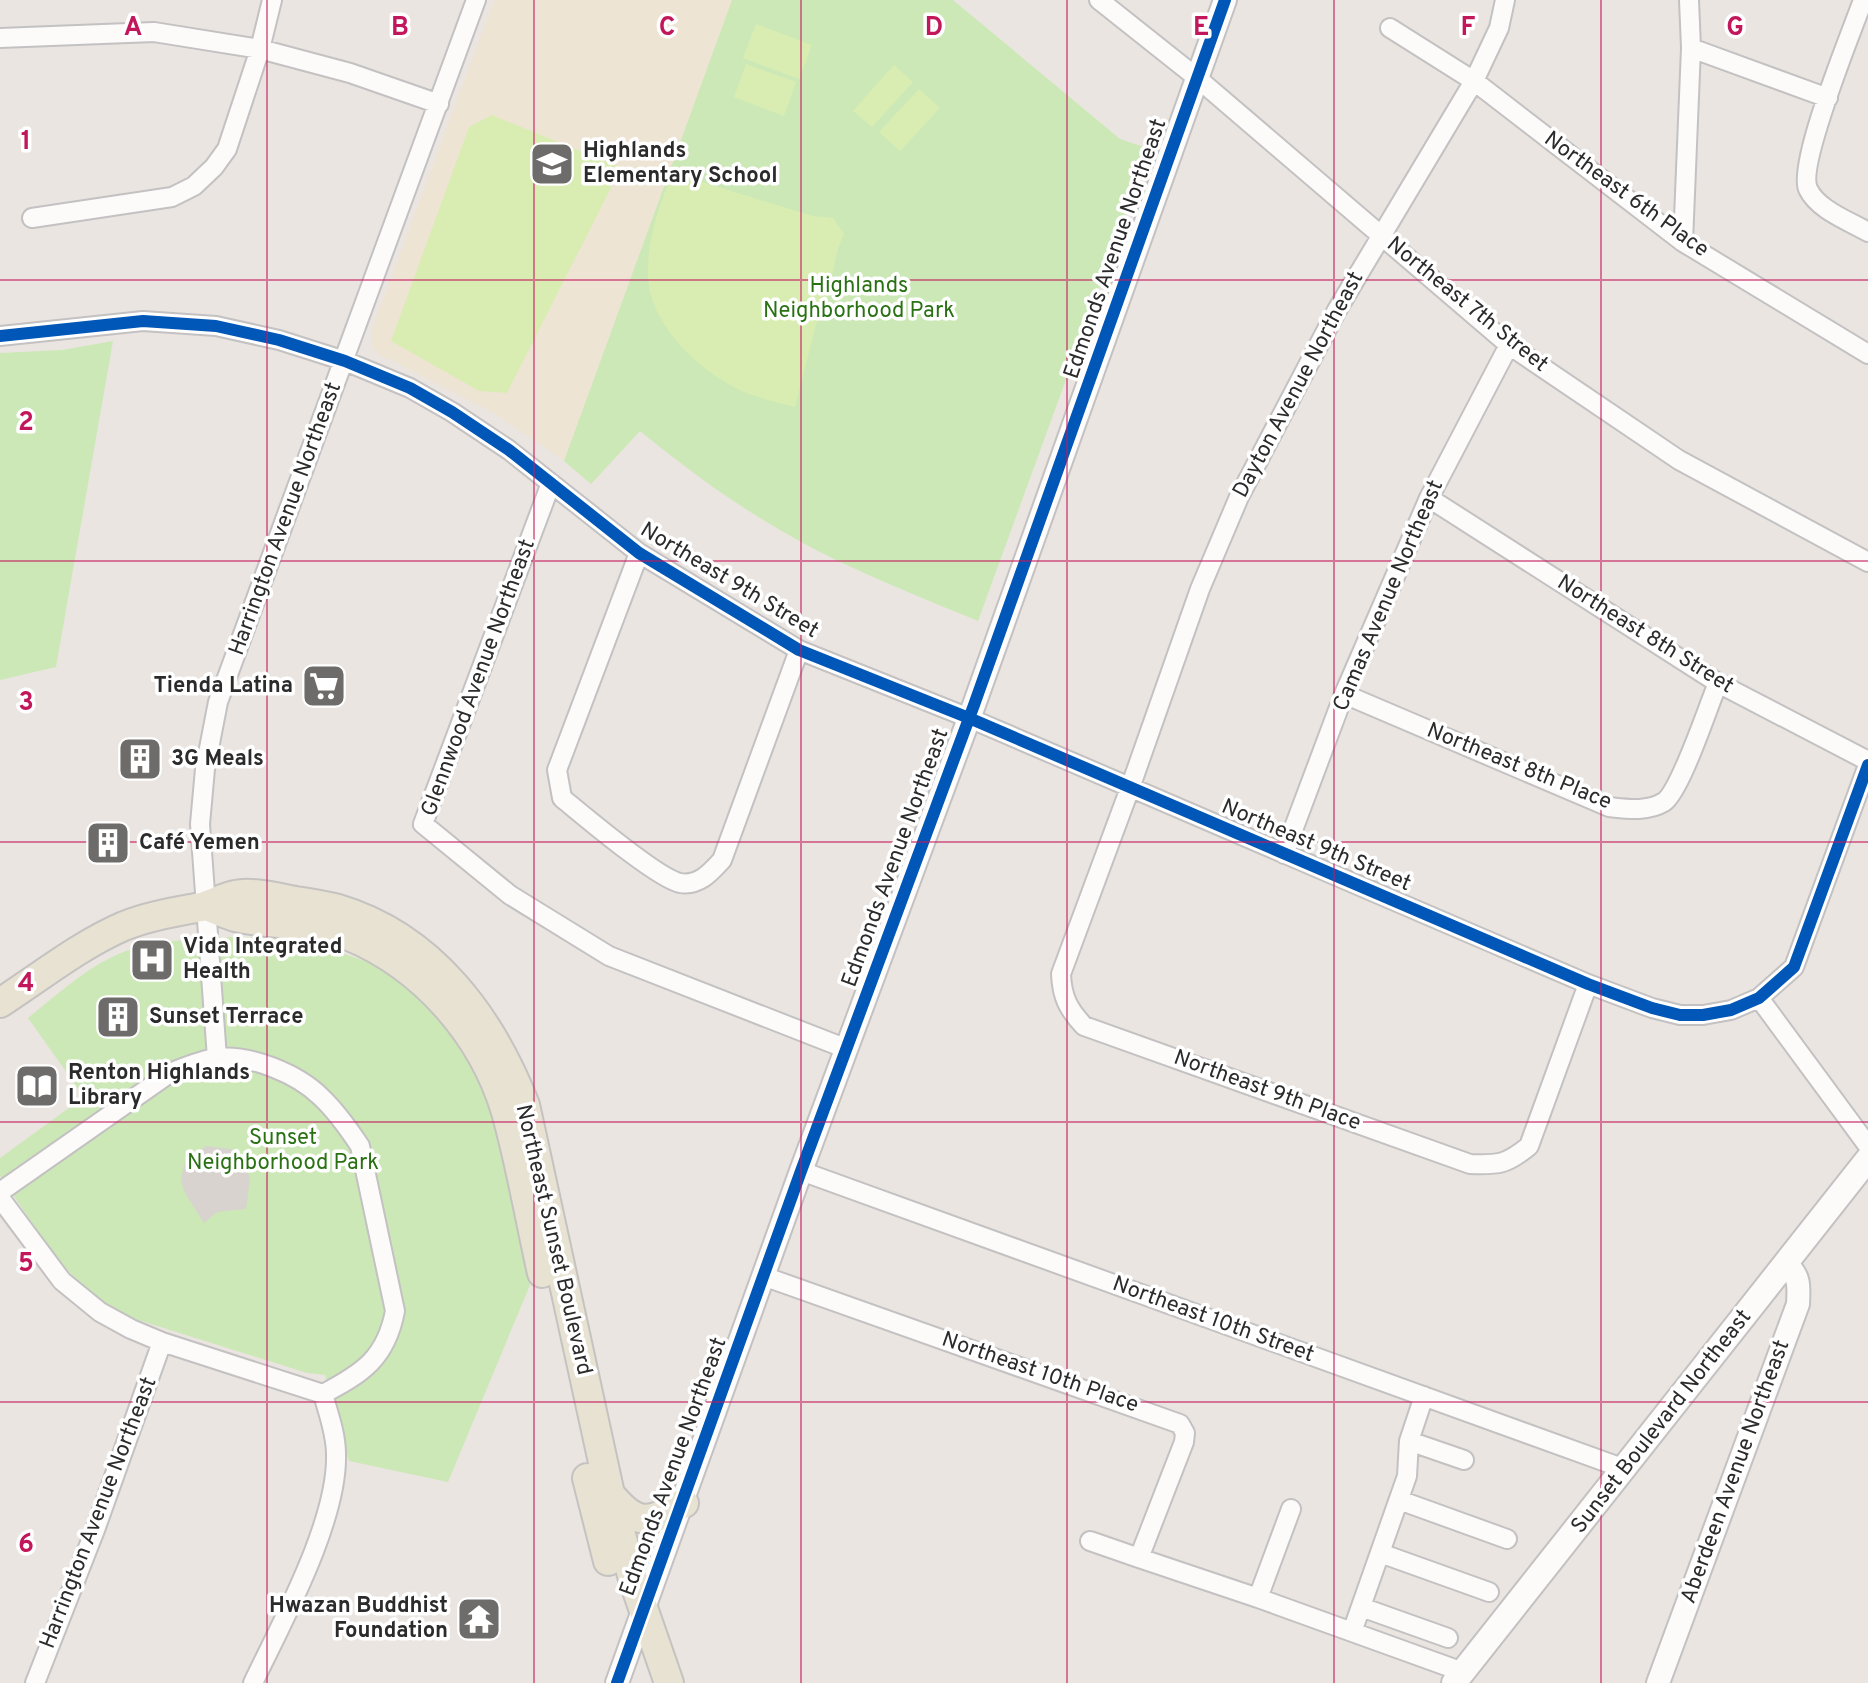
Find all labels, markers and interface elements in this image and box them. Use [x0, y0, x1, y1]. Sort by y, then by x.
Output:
text: A [124, 12, 142, 45]
text: B [391, 12, 409, 45]
text: C [659, 12, 675, 45]
text: D [925, 12, 943, 45]
text: E [1193, 12, 1209, 45]
text: F [1461, 12, 1476, 45]
text: G [1726, 12, 1744, 45]
street label: Edmonds Avenue Northeast [1059, 115, 1173, 383]
text: 1 [21, 126, 31, 159]
street label: Northeast 6th Place [1538, 126, 1714, 264]
place label: Highlands Elementary School [583, 138, 778, 190]
school or university icon: Highlands Elementary School [528, 140, 576, 188]
street label: Northeast 7th Street [1381, 232, 1553, 378]
street label: Dayton Avenue Northeast [1228, 267, 1370, 503]
park label: Highlands Neighborhood Park [763, 273, 955, 325]
street label: Harrington Avenue Northeast [224, 379, 348, 659]
text: 2 [18, 407, 34, 440]
street label: Camas Avenue Northeast [1328, 476, 1450, 716]
street label: Northeast 9th Street [635, 517, 823, 645]
street label: Glennwood Avenue Northeast [416, 536, 542, 820]
street label: Northeast 8th Street [1552, 570, 1738, 700]
supermarket icon: Tienda Latina [300, 662, 348, 710]
place label: Tienda Latina [154, 673, 293, 700]
text: 3 [18, 687, 34, 720]
street label: Northeast 8th Place [1423, 718, 1615, 816]
street label: Edmonds Avenue Northeast [837, 725, 955, 991]
building icon: 3G Meals [116, 735, 164, 783]
place label: 3G Meals [171, 746, 264, 773]
street label: Northeast 9th Street [1217, 794, 1415, 898]
building icon: Café Yemen [84, 819, 132, 867]
place label: Café Yemen [139, 830, 260, 857]
place label: Vida Integrated Health [183, 934, 342, 986]
hospital icon: Vida Integrated Health [128, 936, 176, 984]
text: 4 [18, 968, 34, 1001]
building icon: Sunset Terrace [94, 993, 142, 1041]
place label: Sunset Terrace [149, 1004, 303, 1031]
street label: Northeast 9th Place [1170, 1045, 1364, 1137]
place label: Renton Highlands Library [68, 1060, 250, 1112]
library icon: Renton Highlands Library [13, 1062, 61, 1110]
street label: Northeast Sunset Boulevard [509, 1102, 597, 1378]
park label: Sunset Neighborhood Park [187, 1125, 379, 1177]
text: 5 [18, 1248, 34, 1281]
street label: Northeast 10th Street [1109, 1271, 1317, 1369]
street label: Sunset Boulevard Northeast [1566, 1305, 1758, 1539]
street label: Northeast 10th Place [938, 1327, 1142, 1419]
street label: Edmonds Avenue Northeast [615, 1334, 733, 1600]
street label: Aberdeen Avenue Northeast [1676, 1336, 1796, 1608]
street label: Harrington Avenue Northeast [35, 1373, 163, 1653]
text: 6 [18, 1529, 34, 1562]
place label: Hwazan Buddhist Foundation [269, 1593, 448, 1645]
temple icon: Hwazan Buddhist Foundation [455, 1595, 503, 1643]

